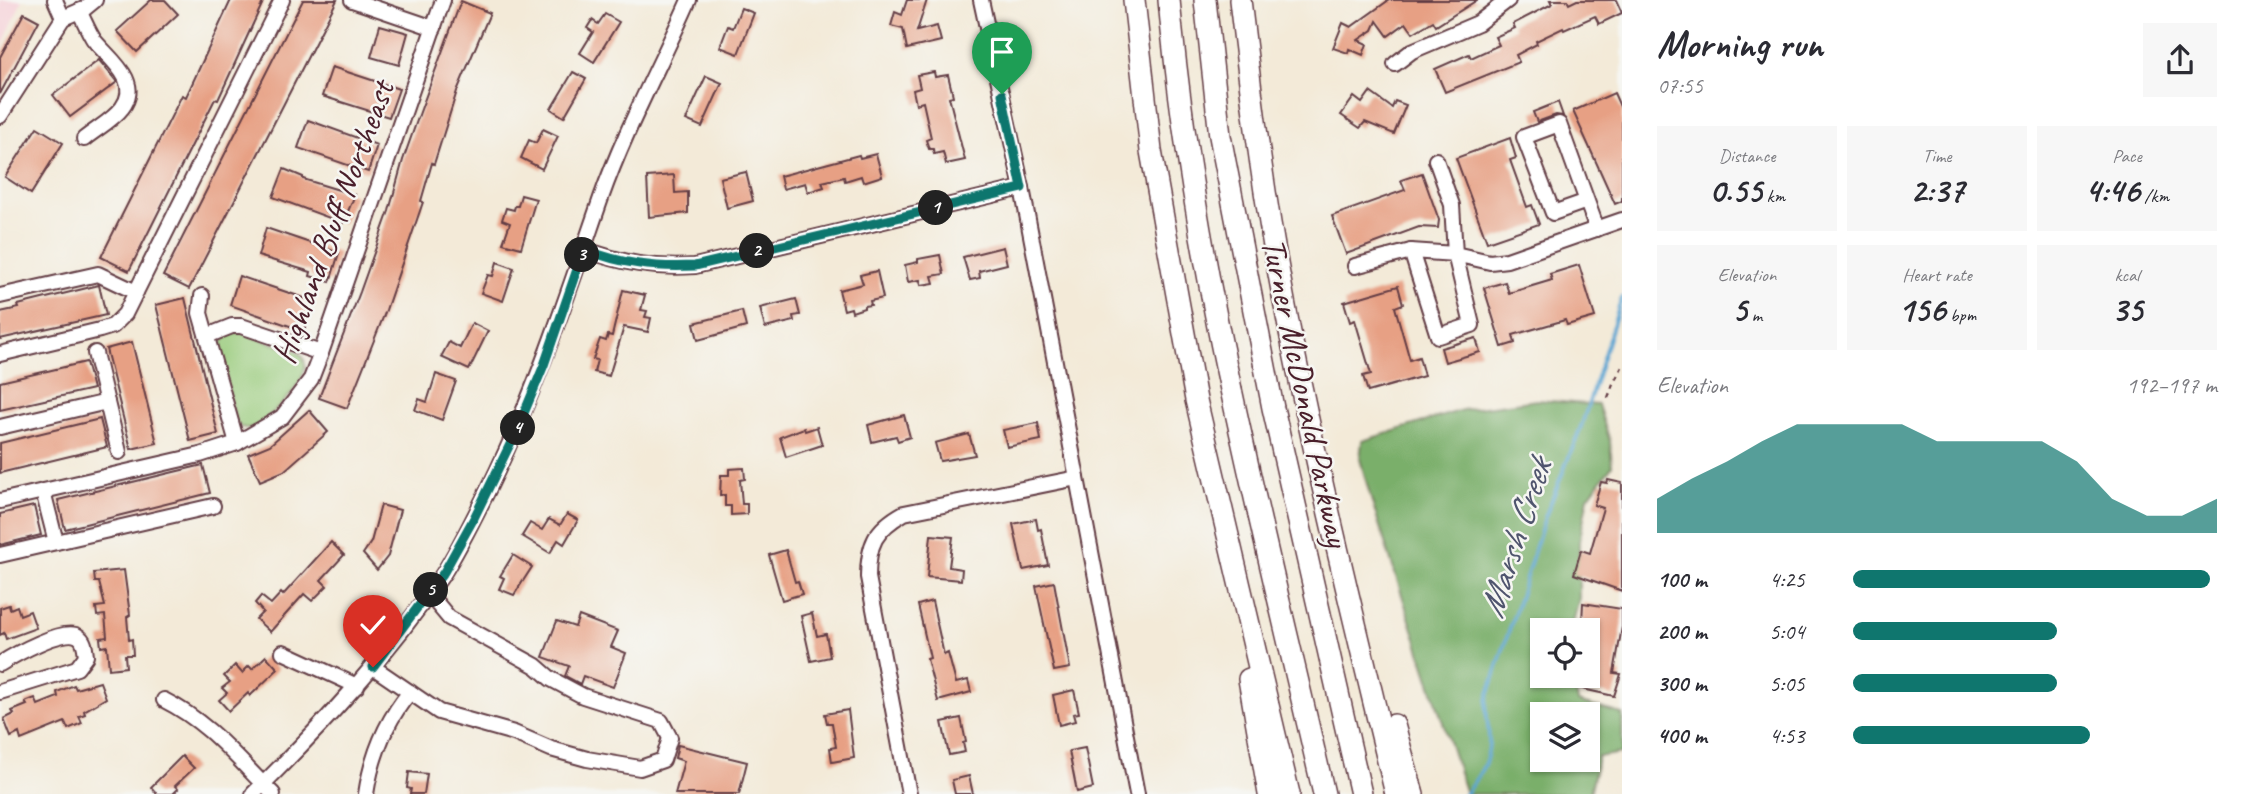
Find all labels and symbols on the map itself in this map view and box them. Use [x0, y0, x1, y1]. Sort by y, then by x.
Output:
pin [972, 22, 1032, 94]
street label: Highland Bluff Northeast [260, 72, 406, 370]
pin: 1 [918, 190, 954, 226]
pin: 2 [740, 233, 774, 268]
street label: Turner McDonald Parkway [1251, 234, 1361, 553]
pin: 3 [564, 238, 600, 272]
pin: 4 [500, 410, 536, 446]
water label: Marsh Creek [1467, 448, 1564, 623]
pin: 5 [414, 572, 448, 608]
pin [343, 595, 403, 667]

